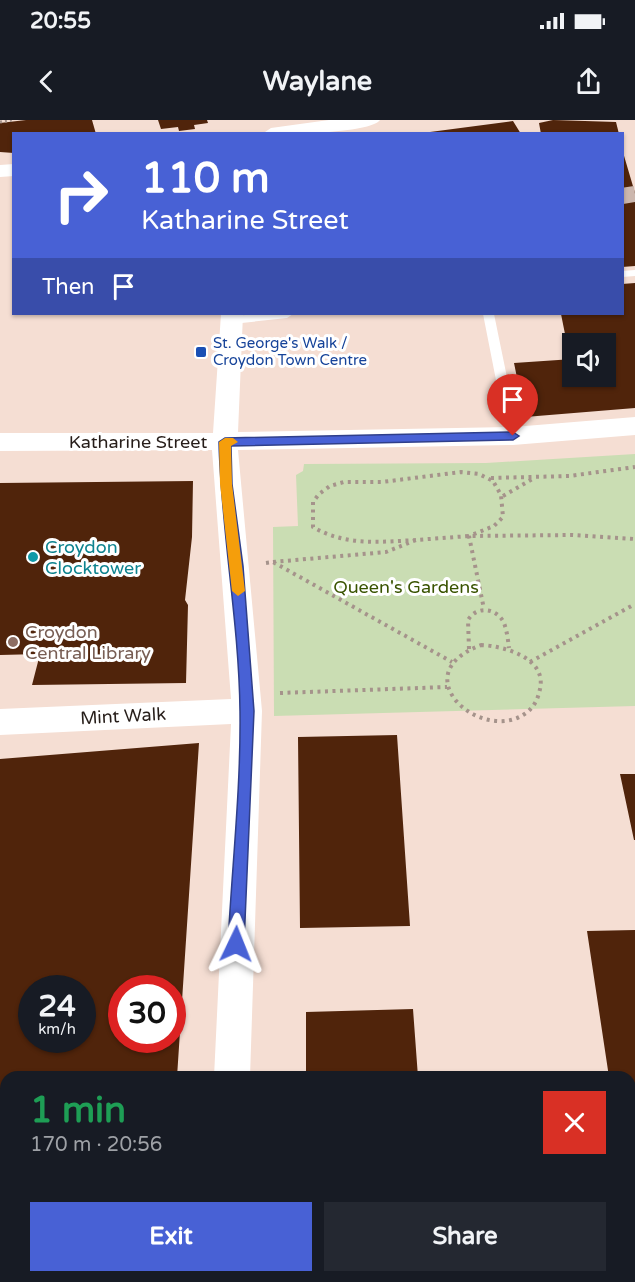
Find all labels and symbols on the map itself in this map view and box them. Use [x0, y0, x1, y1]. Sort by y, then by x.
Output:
place label: St. George's Walk / Croydon Town Centre [213, 334, 367, 369]
marker: St. George's Walk / Croydon Town Centre [194, 345, 208, 359]
pin [487, 374, 538, 436]
street label: Katharine Street [69, 431, 207, 453]
place label: Croydon Clocktower [45, 536, 141, 579]
marker: Croydon Clocktower [26, 550, 40, 564]
park label: Queen's Gardens [333, 576, 479, 598]
place label: Croydon Central Library [25, 621, 151, 664]
marker: Croydon Central Library [6, 635, 20, 649]
street label: Mint Walk [80, 703, 167, 729]
position arrow [204, 912, 268, 976]
speed limit sign: 30 [108, 975, 186, 1053]

